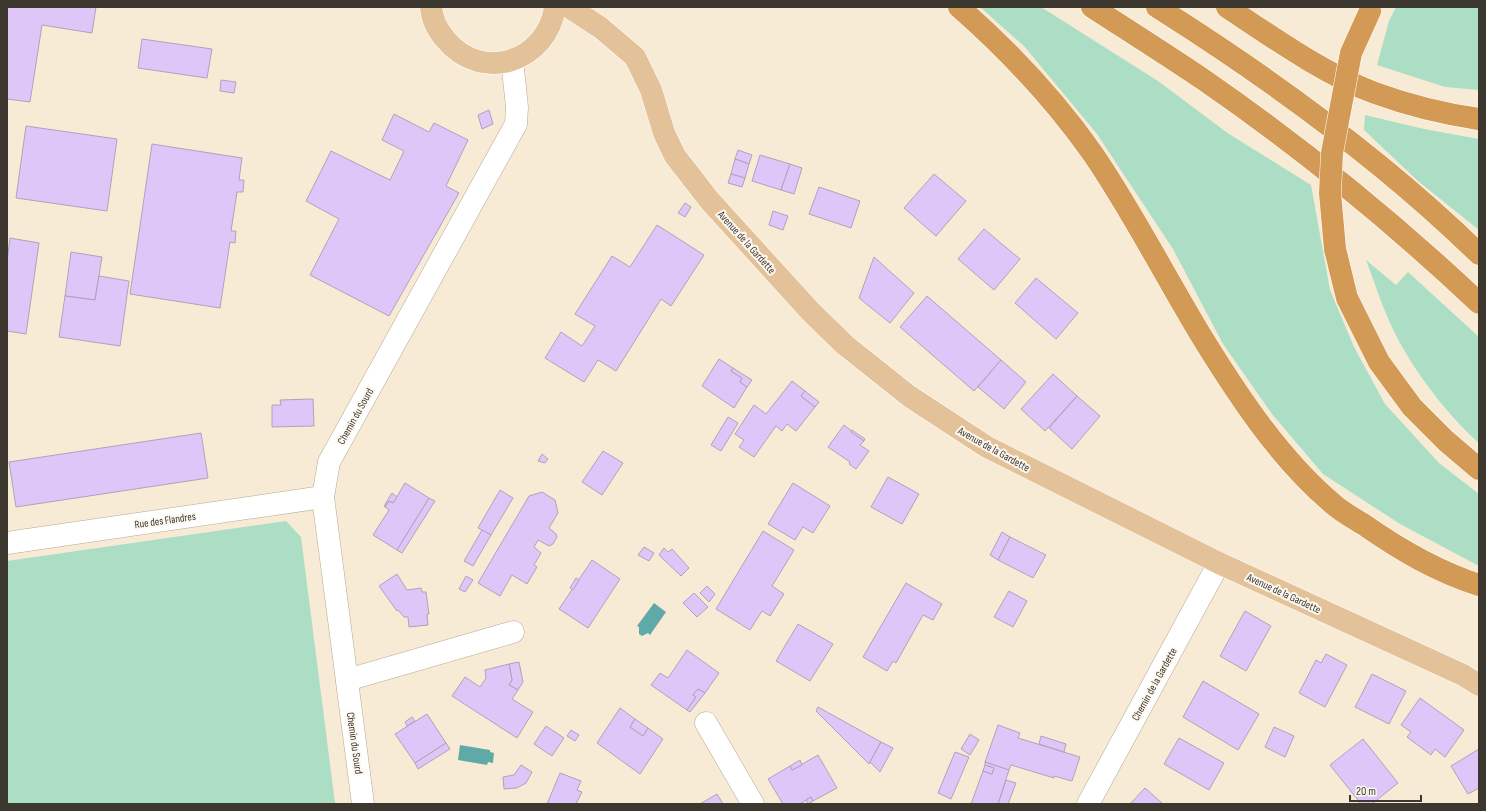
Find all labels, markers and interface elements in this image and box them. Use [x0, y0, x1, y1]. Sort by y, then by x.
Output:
street label: Avenue de la Gardette [714, 207, 778, 276]
street label: Chemin du Sourd [335, 385, 376, 447]
street label: Avenue de la Gardette [955, 424, 1032, 475]
street label: Rue des Flandres [134, 510, 197, 531]
street label: Avenue de la Gardette [1244, 570, 1323, 616]
street label: Chemin de la Gardette [1129, 645, 1180, 723]
street label: Chemin du Sourd [344, 711, 365, 775]
scale bar [1350, 777, 1421, 803]
text: 20 m [1356, 784, 1376, 799]

